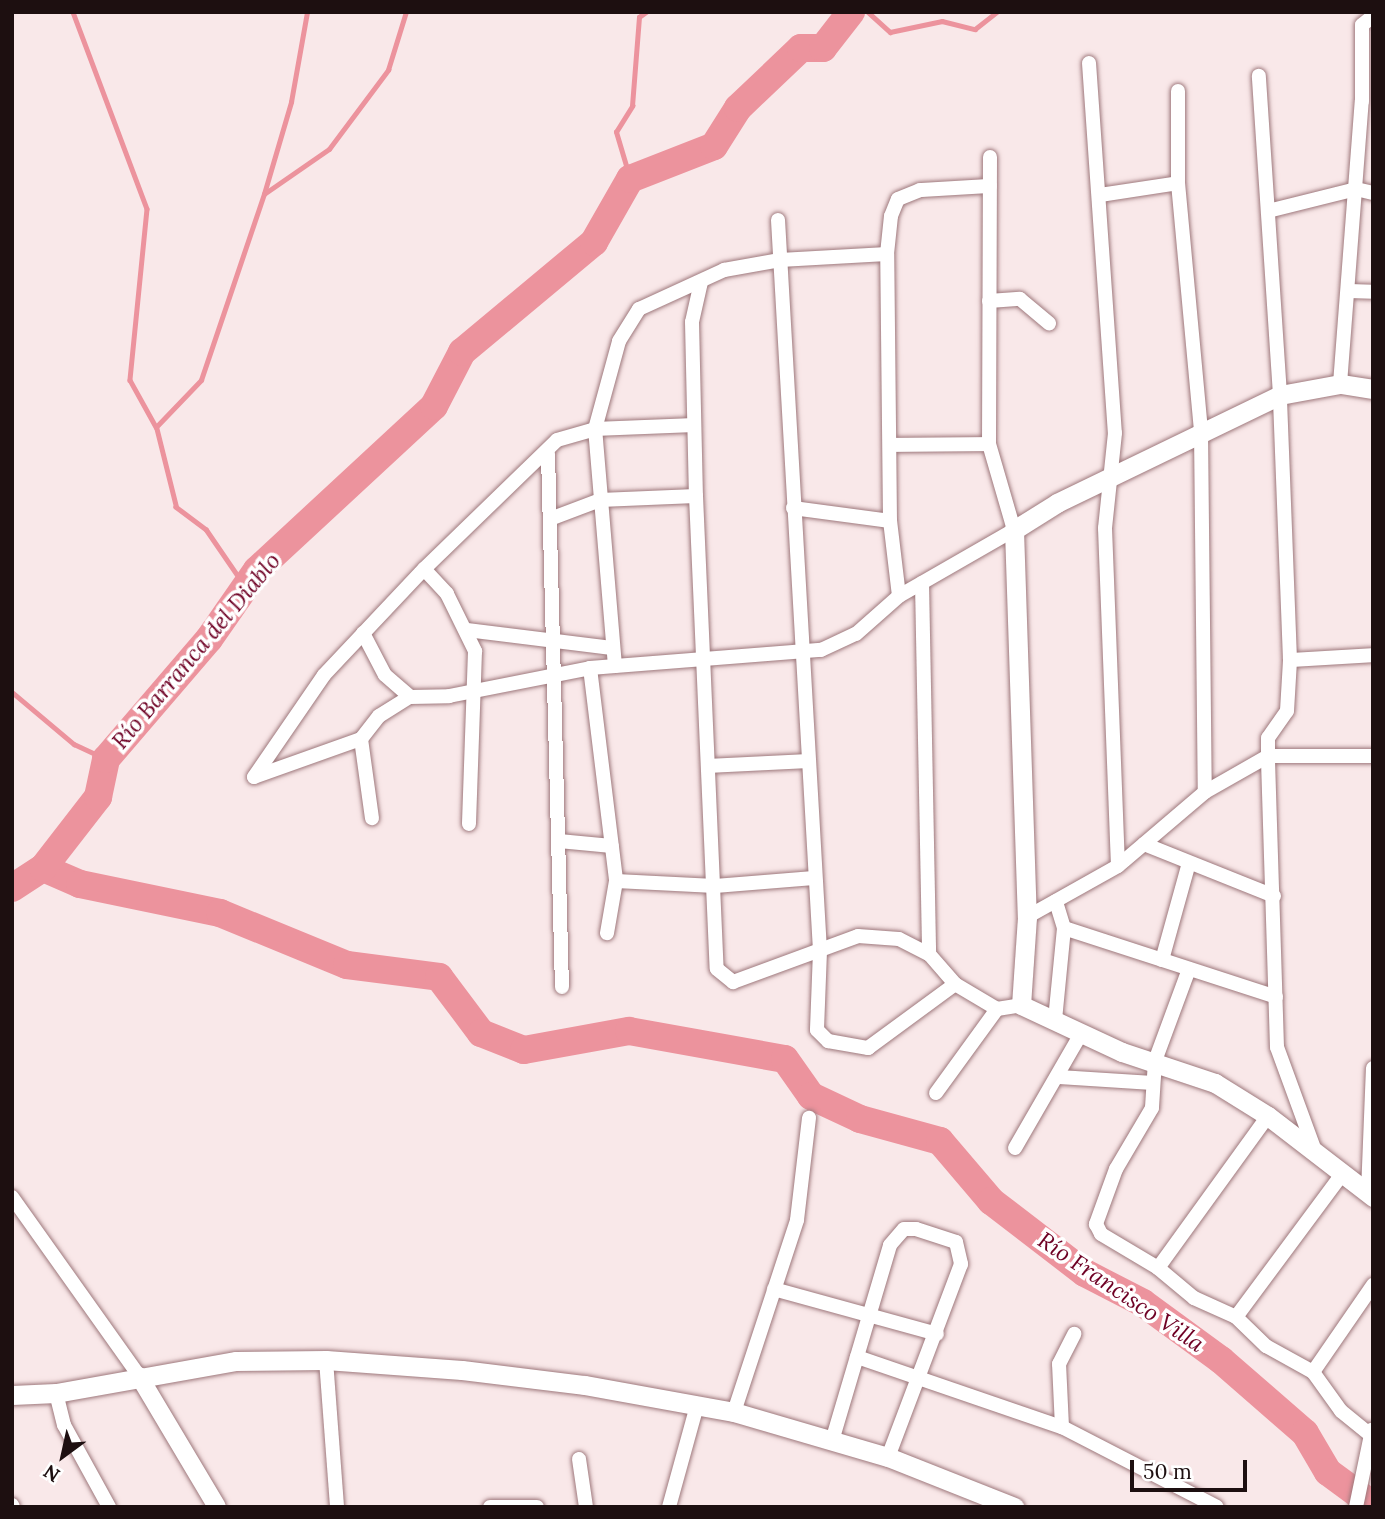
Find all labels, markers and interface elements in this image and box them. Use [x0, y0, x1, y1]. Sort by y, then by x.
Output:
water label: Río Barranca del Diablo [106, 547, 286, 755]
water label: Río Francisco Villa [1033, 1226, 1209, 1358]
north arrow [28, 1421, 98, 1491]
scale bar [1133, 1446, 1250, 1490]
text: 50 m [1143, 1458, 1192, 1485]
text: N [39, 1460, 64, 1488]

